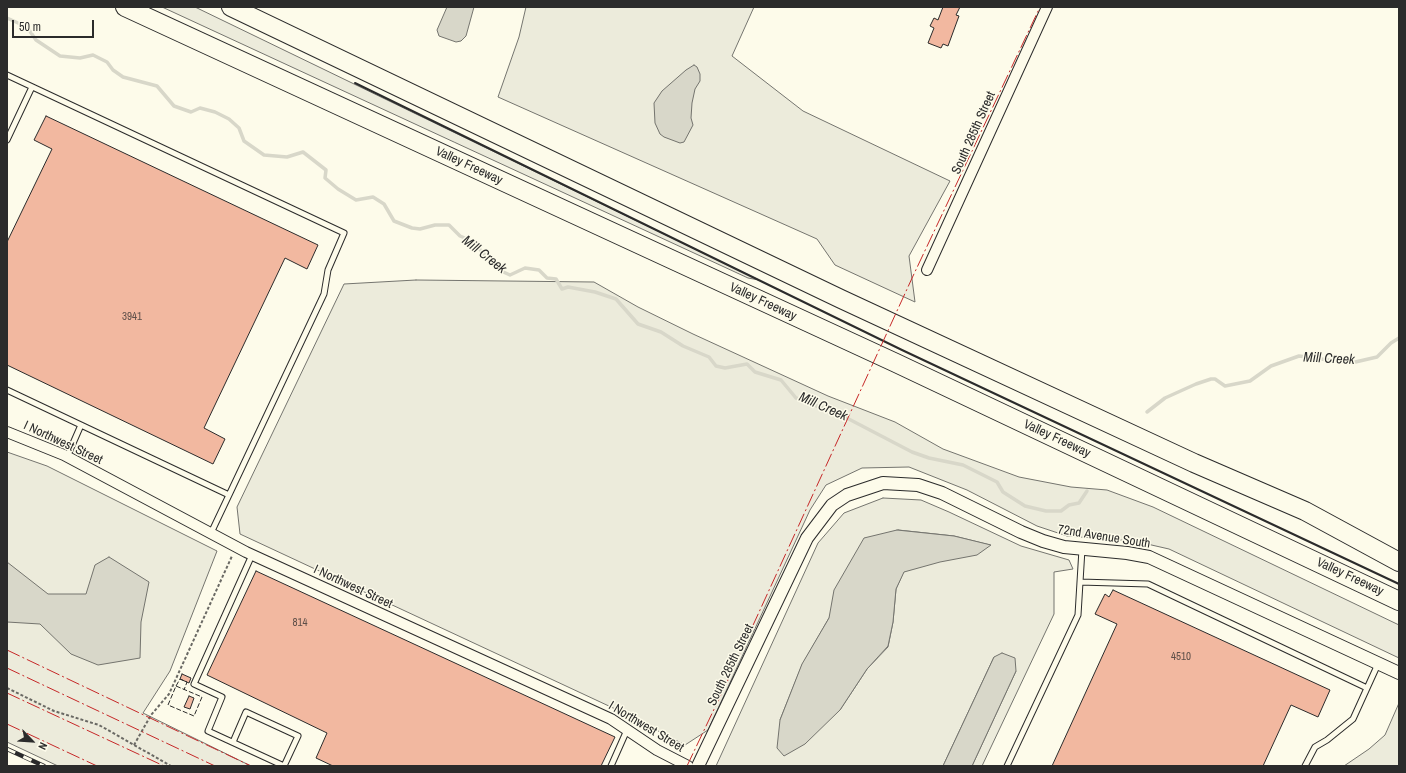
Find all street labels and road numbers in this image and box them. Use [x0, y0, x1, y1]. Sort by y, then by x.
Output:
street label: South 285th Street [949, 89, 999, 177]
street label: Valley Freeway [433, 144, 505, 188]
street label: Valley Freeway [727, 280, 799, 324]
street label: Valley Freeway [1021, 417, 1093, 461]
street label: I Northwest Street [21, 418, 105, 468]
street label: 72nd Avenue South [1057, 522, 1151, 552]
street label: Valley Freeway [1314, 555, 1386, 599]
street label: I Northwest Street [311, 562, 395, 612]
street label: South 285th Street [705, 622, 757, 708]
street label: I Northwest Street [605, 698, 687, 756]

